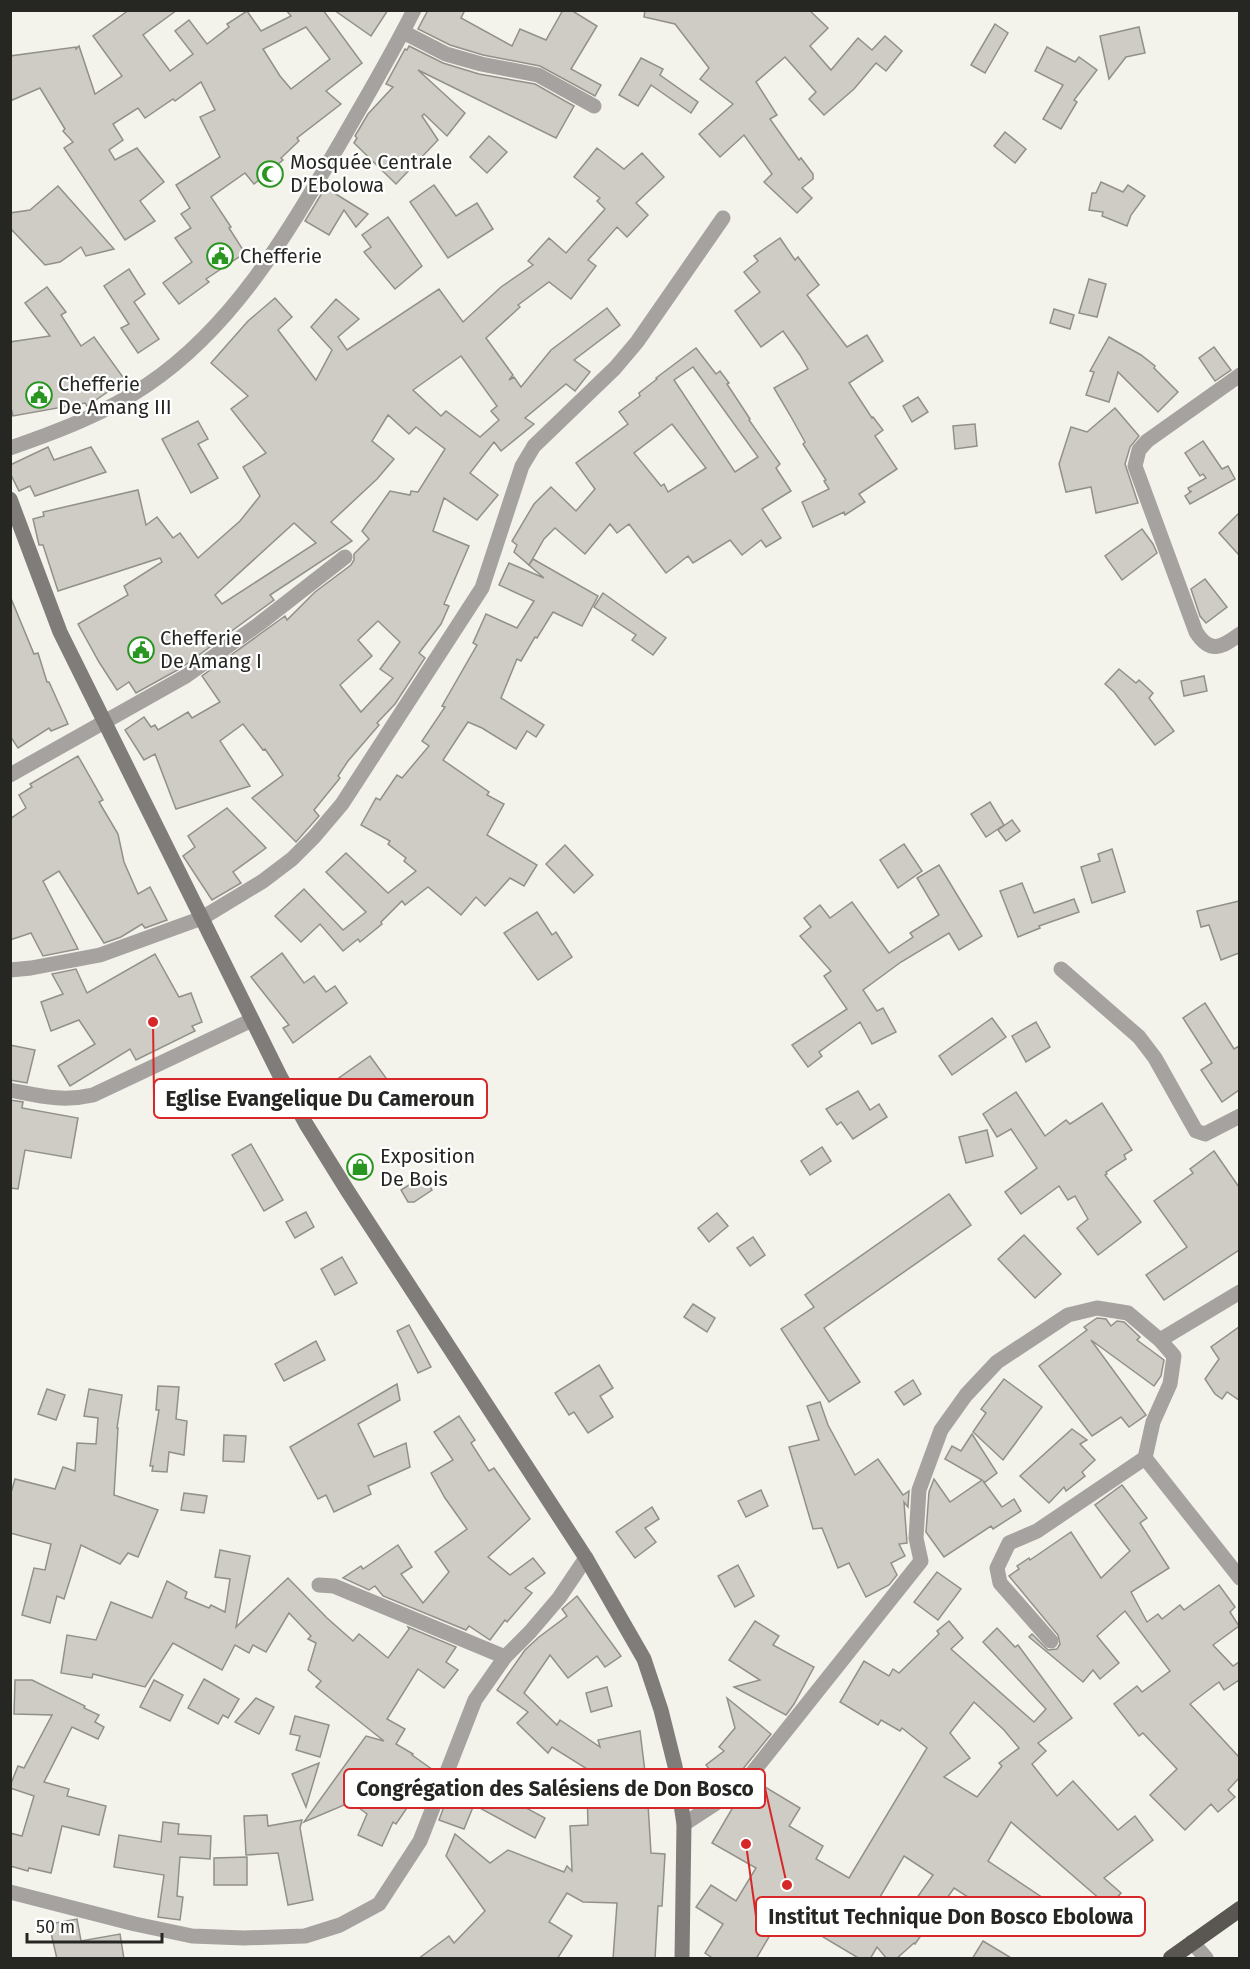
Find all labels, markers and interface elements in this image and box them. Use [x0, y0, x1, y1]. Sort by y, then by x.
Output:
place label: Mosquée Centrale D’Ebolowa [290, 150, 452, 197]
mosque icon: Mosquée Centrale D’Ebolowa [255, 159, 285, 189]
public building icon: Chefferie [205, 241, 235, 271]
place label: Chefferie [240, 244, 322, 268]
place label: Chefferie De Amang III [58, 372, 172, 419]
public building icon: Chefferie De Amang III [24, 380, 54, 410]
place label: Chefferie De Amang I [160, 626, 262, 673]
public building icon: Chefferie De Amang I [126, 635, 156, 665]
callout: Eglise Evangelique Du Cameroun [154, 1079, 487, 1118]
text: Eglise Evangelique Du Cameroun [165, 1086, 475, 1112]
place label: Exposition De Bois [380, 1144, 475, 1191]
shop icon: Exposition De Bois [345, 1152, 375, 1182]
callout: Congrégation des Salésiens de Don Bosco [344, 1769, 765, 1808]
text: Congrégation des Salésiens de Don Bosco [356, 1776, 754, 1802]
callout: Institut Technique Don Bosco Ebolowa [756, 1897, 1145, 1936]
text: Institut Technique Don Bosco Ebolowa [768, 1904, 1134, 1930]
scale bar [27, 1906, 162, 1944]
text: 50 m [36, 1916, 75, 1938]

